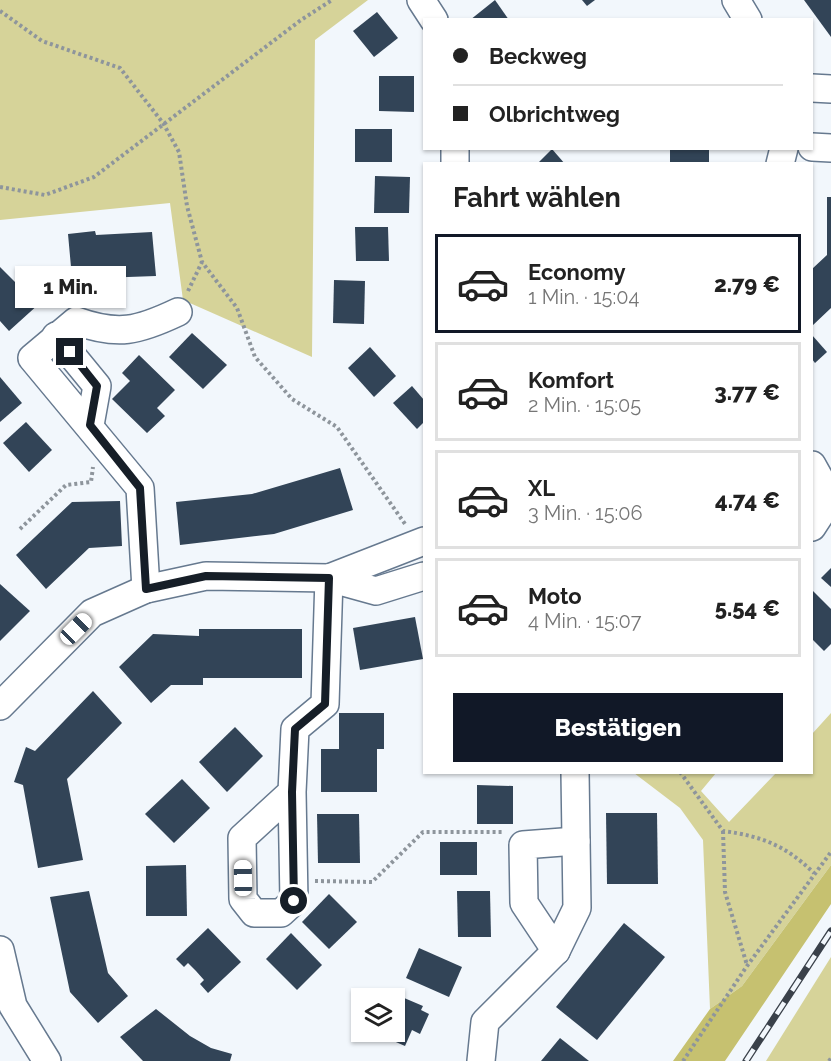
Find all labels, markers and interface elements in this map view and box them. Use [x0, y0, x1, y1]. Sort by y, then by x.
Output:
text: Beckweg [489, 43, 587, 69]
text: Olbrichtweg [489, 101, 620, 127]
text: Fahrt wählen [453, 182, 621, 213]
icon: car [456, 257, 510, 311]
text: Economy [528, 259, 626, 285]
callout: 1 Min. [14, 265, 125, 307]
text: 2.79 € [714, 271, 780, 297]
text: 1 Min. [43, 275, 98, 299]
text: 1 Min. · 15:04 [528, 285, 639, 309]
route end [56, 338, 83, 365]
icon: car [456, 365, 510, 419]
text: Komfort [528, 367, 614, 393]
text: 3.77 € [714, 379, 780, 405]
text: 2 Min. · 15:05 [528, 393, 641, 417]
icon: car [456, 473, 510, 527]
text: XL [528, 475, 555, 501]
text: 4.74 € [715, 487, 780, 513]
text: 3 Min. · 15:06 [528, 501, 643, 525]
icon: car [456, 581, 510, 635]
text: Moto [528, 583, 582, 609]
text: 5.54 € [715, 595, 780, 621]
text: 4 Min. · 15:07 [528, 609, 641, 633]
car [57, 610, 95, 648]
button: Bestätigen [453, 693, 783, 762]
car [234, 860, 252, 896]
route start [280, 887, 307, 914]
map controls [351, 988, 405, 1042]
button: layers [351, 988, 405, 1042]

